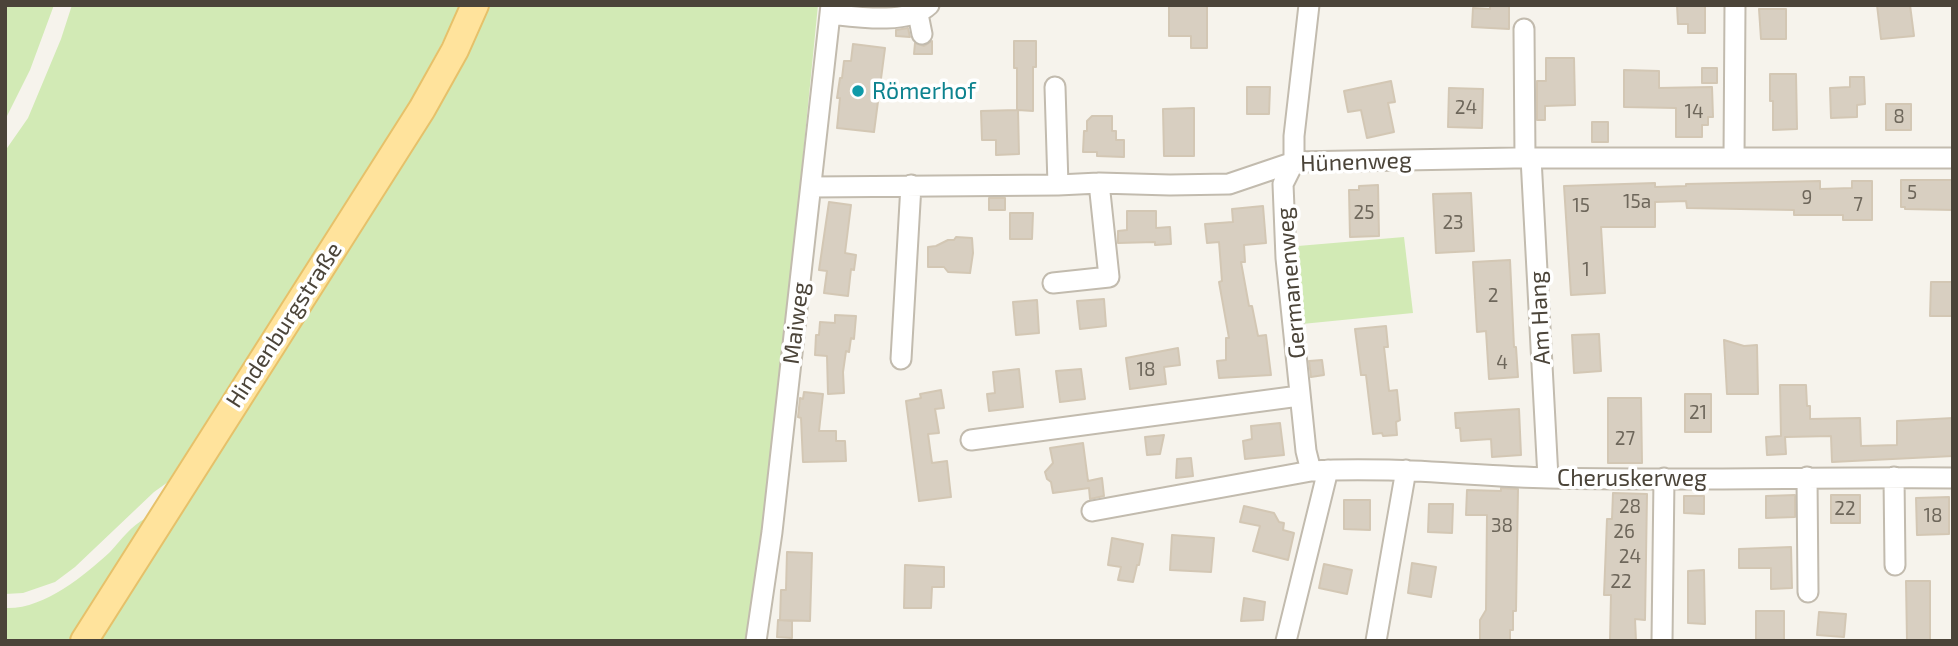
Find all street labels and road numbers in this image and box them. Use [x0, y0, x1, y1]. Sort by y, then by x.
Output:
street label: Hünenweg [1300, 146, 1412, 178]
street label: Germanenweg [1271, 206, 1311, 360]
street label: Hindenburgstraße [220, 237, 348, 413]
street label: Am Hang [1524, 270, 1556, 366]
street label: Maiweg [777, 280, 815, 366]
street label: Cheruskerweg [1557, 464, 1707, 492]

